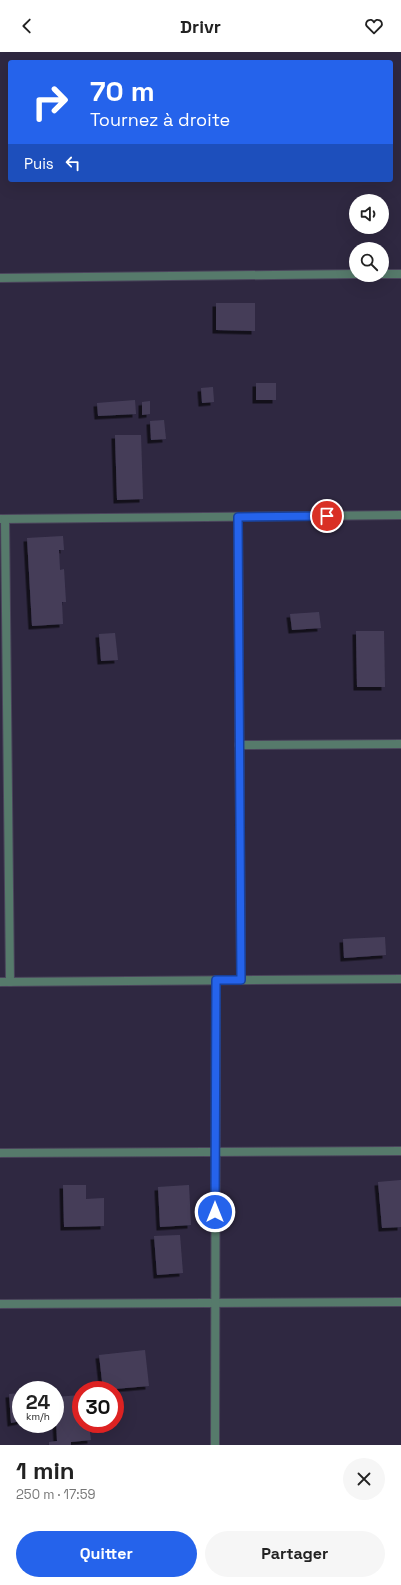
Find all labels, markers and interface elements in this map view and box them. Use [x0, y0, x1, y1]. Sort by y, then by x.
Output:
icon: back [16, 15, 38, 37]
text: Drivr [180, 15, 221, 38]
icon: heart [363, 15, 385, 37]
text: 70 m [90, 73, 155, 109]
icon: right [24, 76, 76, 128]
text: Tournez à droite [90, 108, 230, 131]
icon: left [62, 152, 84, 174]
text: Puis [24, 154, 54, 173]
map controls [349, 194, 389, 282]
button: sound [349, 194, 389, 234]
button: search [349, 242, 389, 282]
pin [310, 499, 344, 533]
icon: arrive [316, 505, 338, 527]
position arrow [194, 1191, 236, 1233]
speed limit sign: 30 [72, 1381, 124, 1433]
text: 24 [26, 1389, 50, 1415]
text: km/h [26, 1410, 50, 1423]
text: 1 min [16, 1455, 75, 1486]
button: close [343, 1458, 385, 1500]
text: 250 m · 17:59 [16, 1486, 95, 1503]
button: Quitter [16, 1531, 197, 1577]
button: Partager [205, 1531, 385, 1577]

